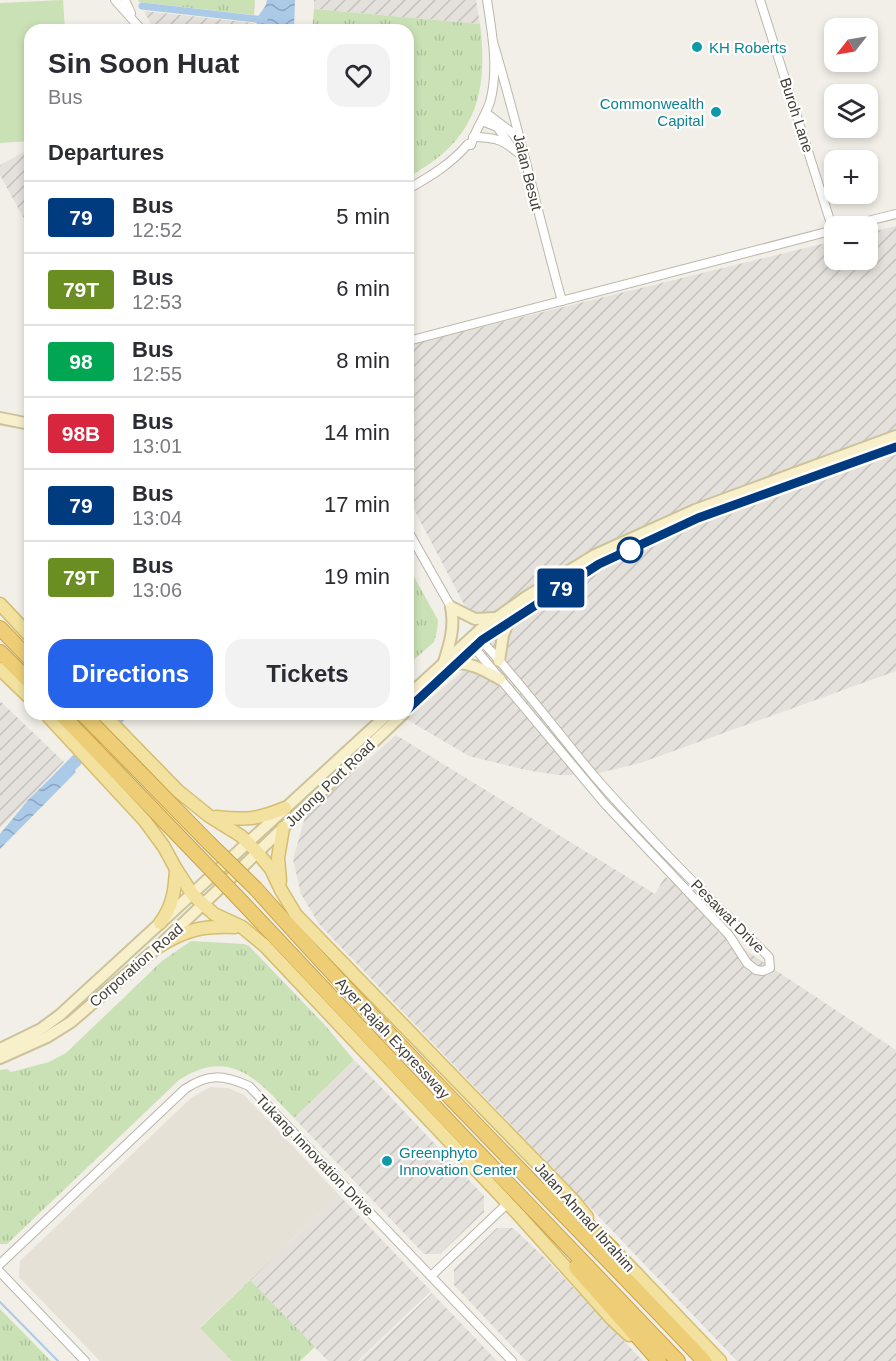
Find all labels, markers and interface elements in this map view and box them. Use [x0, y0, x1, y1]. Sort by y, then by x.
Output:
north arrow [824, 18, 878, 72]
map controls [824, 18, 878, 270]
place label: KH Roberts [709, 39, 787, 56]
marker: KH Roberts [690, 40, 704, 54]
button: heart [327, 44, 390, 107]
text: Sin Soon Huat [48, 48, 239, 79]
street label: Buroh Lane [777, 75, 817, 155]
button: layers [824, 84, 878, 138]
text: Bus [48, 86, 82, 108]
place label: Commonwealth Capital [600, 95, 704, 129]
marker: Commonwealth Capital [709, 105, 723, 119]
street label: Jalan Besut [510, 132, 546, 213]
text: Departures [48, 140, 164, 165]
button: + [824, 150, 878, 204]
text: Bus [132, 193, 174, 218]
text: 5 min [336, 204, 390, 229]
text: 79 [69, 206, 93, 229]
button: − [824, 216, 878, 270]
text: 12:52 [132, 219, 182, 241]
text: Bus [132, 265, 174, 290]
text: 6 min [336, 276, 390, 301]
text: 79T [63, 278, 99, 301]
text: 12:53 [132, 291, 182, 313]
text: Bus [132, 337, 174, 362]
text: 8 min [336, 348, 390, 373]
text: 98 [69, 350, 93, 373]
text: 12:55 [132, 363, 182, 385]
text: Bus [132, 409, 174, 434]
text: 14 min [324, 420, 390, 445]
text: 98B [62, 422, 100, 445]
text: 13:01 [132, 435, 182, 457]
text: Bus [132, 481, 174, 506]
text: 17 min [324, 492, 390, 517]
text: 79 [69, 494, 93, 517]
text: 13:04 [132, 507, 182, 529]
unlabelled marker [617, 537, 643, 563]
text: Bus [132, 553, 174, 578]
text: 19 min [324, 564, 390, 589]
text: 79T [63, 566, 99, 589]
line badge: 79 [534, 568, 588, 608]
text: 79 [549, 577, 573, 600]
text: 13:06 [132, 579, 182, 601]
button: Directions [48, 639, 213, 708]
button: Tickets [225, 639, 390, 708]
street label: Jurong Port Road [282, 736, 378, 830]
street label: Pesawat Drive [688, 876, 768, 956]
street label: Corporation Road [86, 920, 186, 1010]
street label: Ayer Rajah Expressway [333, 974, 454, 1102]
street label: Tukang Innovation Drive [253, 1091, 377, 1219]
place label: Greenphyto Innovation Center [399, 1144, 517, 1178]
marker: Greenphyto Innovation Center [380, 1154, 394, 1168]
street label: Jalan Ahmad Ibrahim [532, 1159, 638, 1275]

